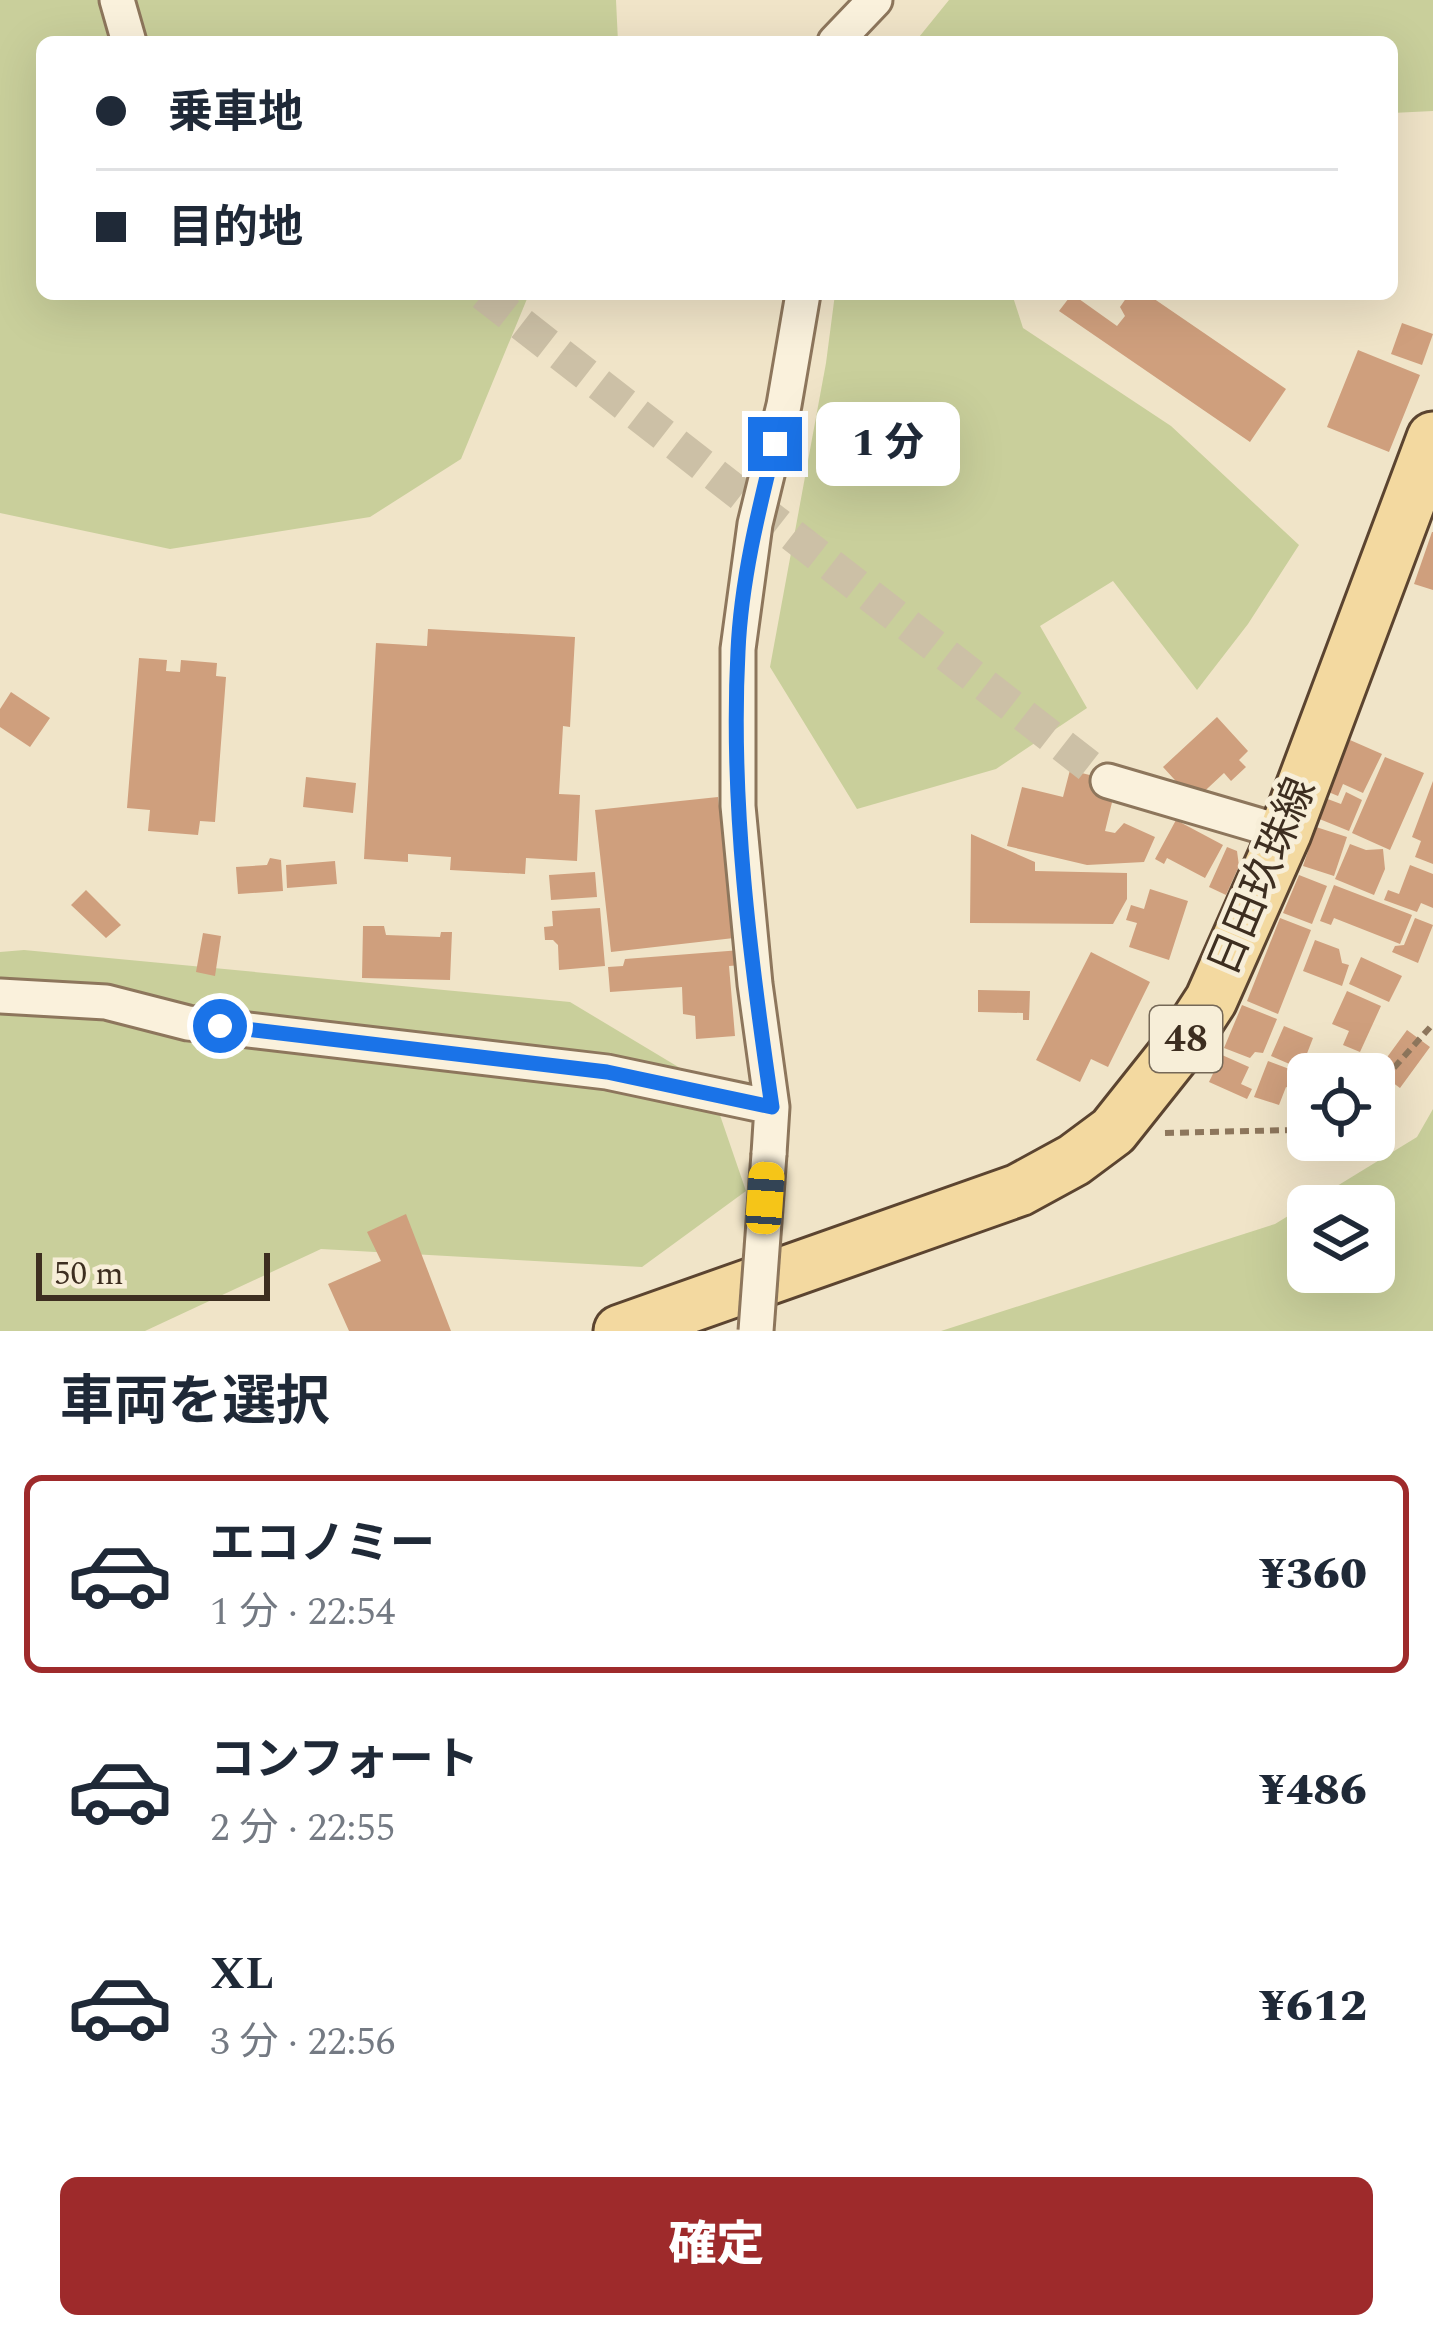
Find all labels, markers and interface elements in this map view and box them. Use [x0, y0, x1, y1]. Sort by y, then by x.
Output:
text: 乗車地 [168, 79, 303, 148]
text: 目的地 [168, 194, 303, 263]
callout: 1 分 [817, 402, 961, 486]
text: 1 分 [852, 414, 924, 473]
route end [748, 417, 802, 471]
street label: 日田玖珠線 [1193, 768, 1333, 986]
route start [193, 999, 247, 1053]
road number: 48 [1150, 1006, 1222, 1072]
map controls [1287, 1053, 1395, 1293]
button: locate [1287, 1053, 1395, 1161]
car [745, 1161, 785, 1235]
button: layers [1287, 1185, 1395, 1293]
scale bar [36, 1247, 270, 1300]
text: 50 m [54, 1249, 124, 1299]
text: 車両を選択 [60, 1362, 330, 1444]
text: エコノミー [210, 1510, 435, 1579]
icon: car [66, 1520, 174, 1628]
text: ¥360 [1259, 1540, 1367, 1609]
text: 1 分 · 22:54 [210, 1583, 395, 1642]
text: コンフォート [210, 1726, 479, 1795]
icon: car [66, 1736, 174, 1844]
text: ¥486 [1259, 1756, 1367, 1825]
text: 2 分 · 22:55 [210, 1799, 395, 1858]
text: XL [210, 1940, 274, 2009]
icon: car [66, 1952, 174, 2060]
text: ¥612 [1259, 1972, 1367, 2041]
text: 3 分 · 22:56 [210, 2013, 395, 2072]
button: 確定 [60, 2177, 1373, 2315]

